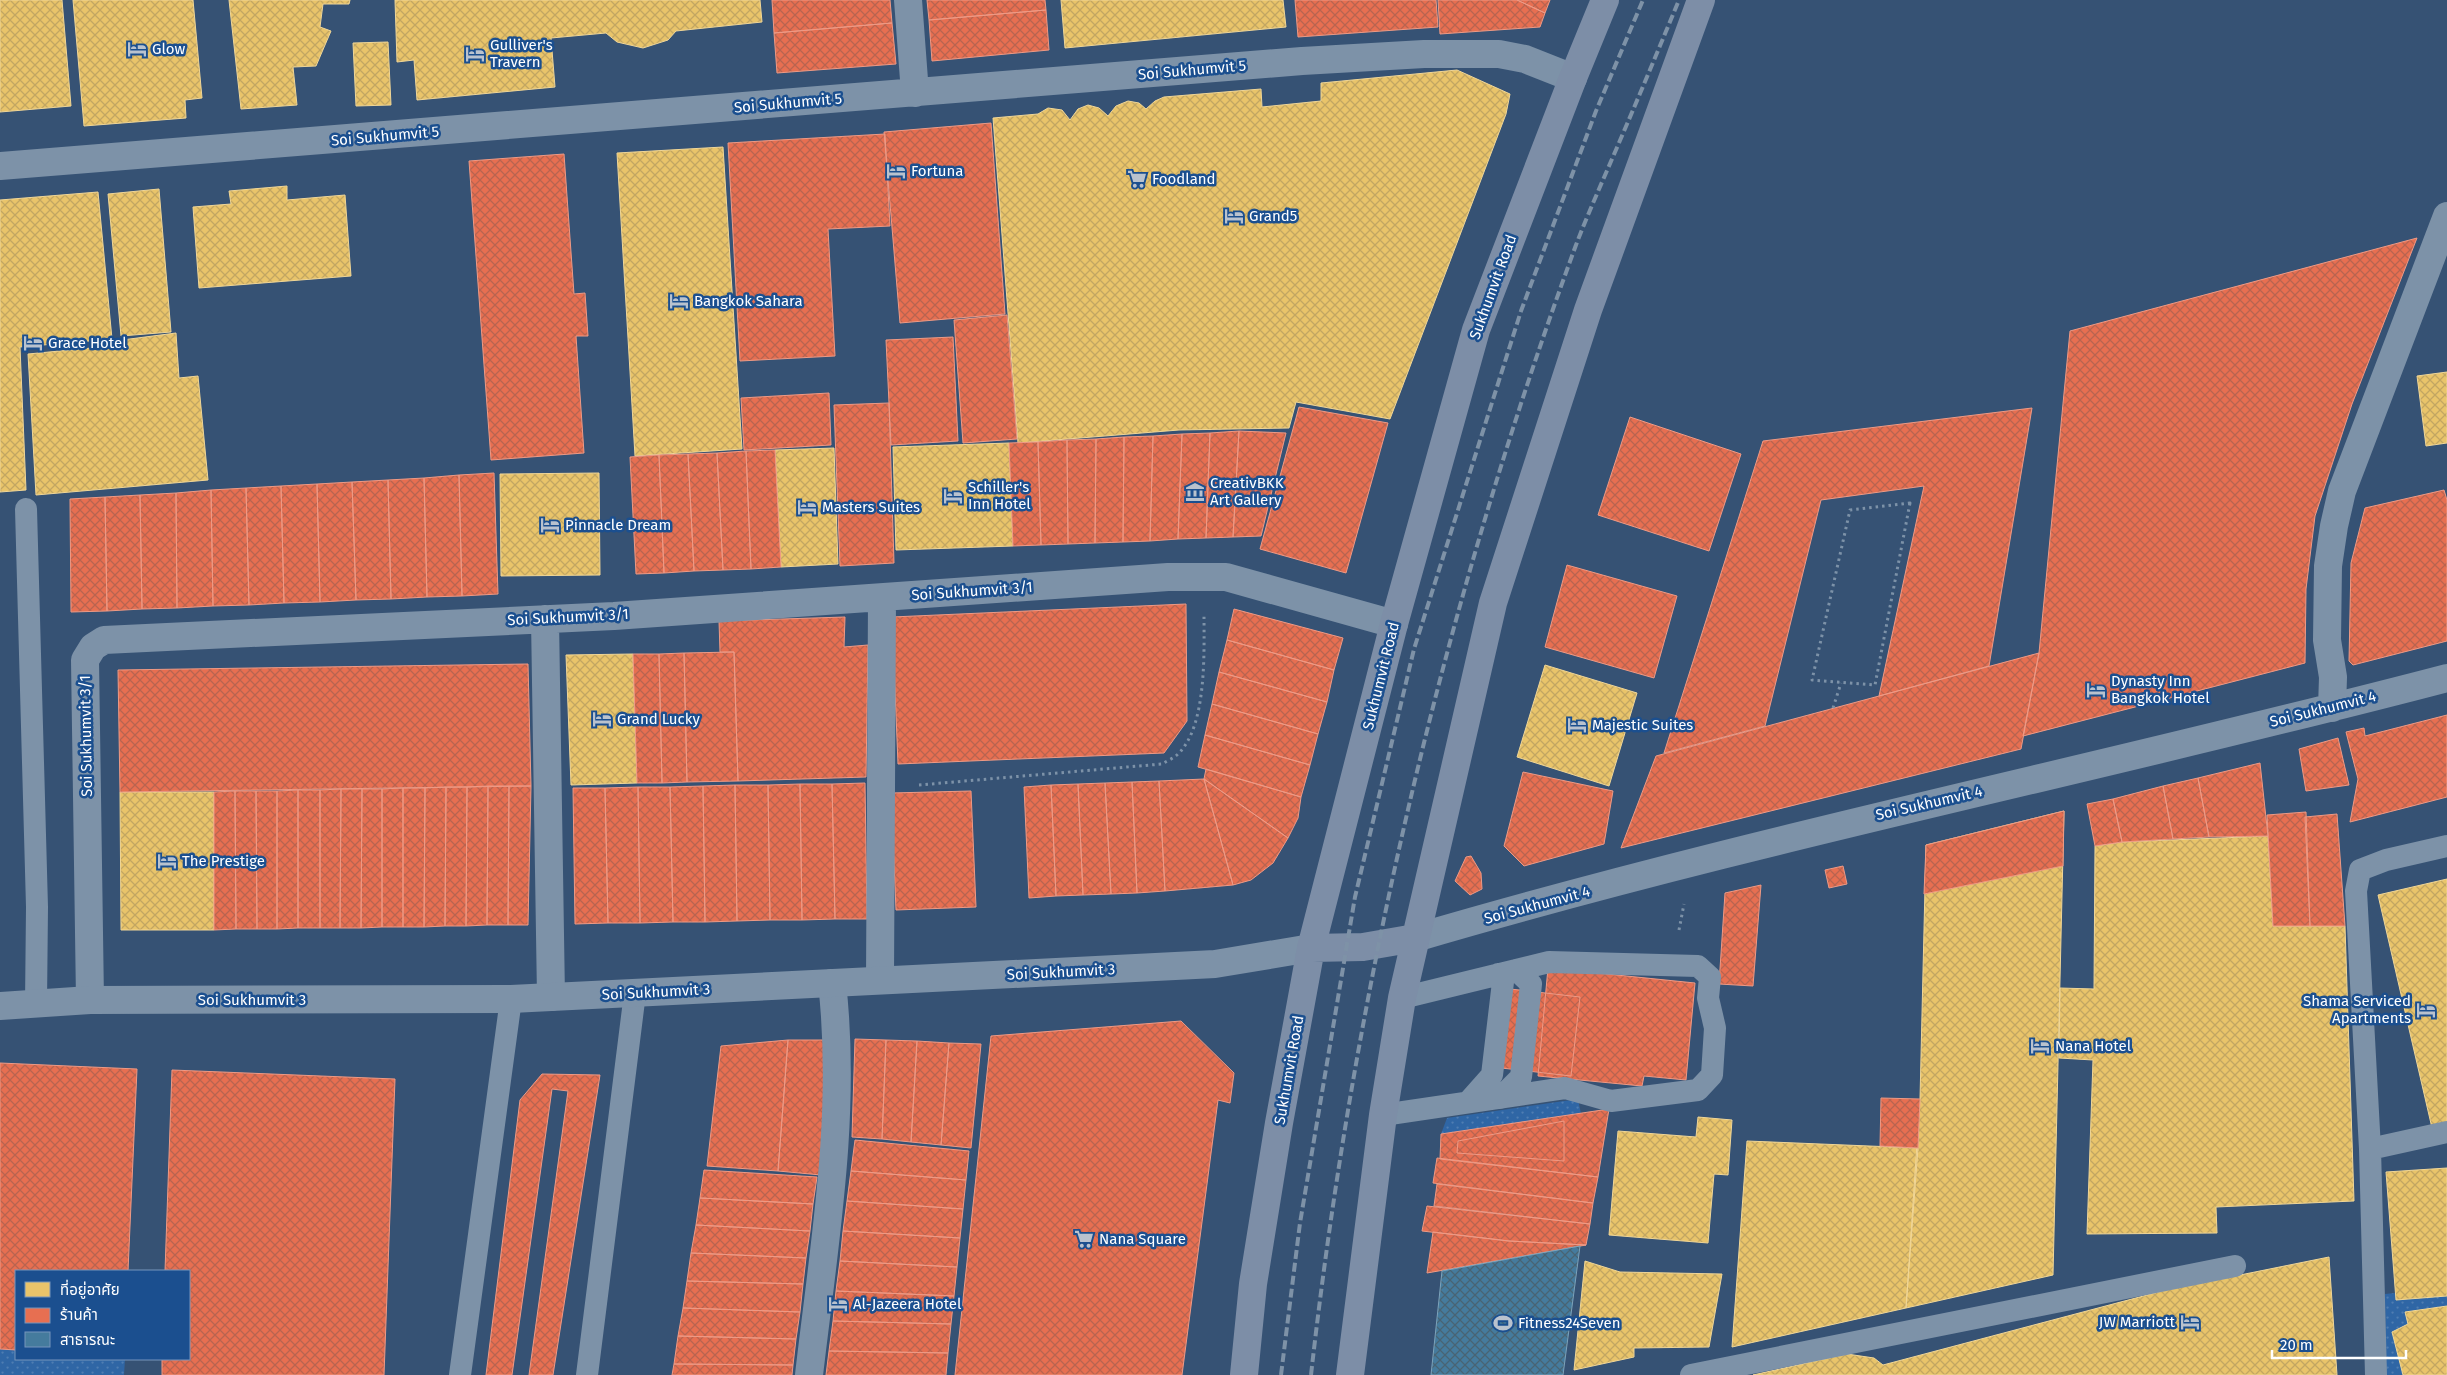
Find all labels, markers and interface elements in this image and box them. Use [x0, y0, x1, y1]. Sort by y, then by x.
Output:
place label: Gulliver's Travern [490, 36, 553, 71]
hotel icon: Glow [126, 38, 148, 60]
place label: Glow [152, 40, 186, 58]
hotel icon: Gulliver's Travern [464, 43, 486, 65]
street label: Soi Sukhumvit 5 [1137, 56, 1247, 84]
street label: Soi Sukhumvit 5 [733, 89, 843, 117]
street label: Soi Sukhumvit 5 [330, 122, 440, 150]
hotel icon: Fortuna [885, 160, 907, 182]
place label: Fortuna [911, 162, 964, 180]
supermarket icon: Foodland [1126, 168, 1148, 190]
place label: Foodland [1152, 170, 1216, 188]
hotel icon: Grand5 [1223, 205, 1245, 227]
place label: Grand5 [1249, 207, 1297, 225]
street label: Sukhumvit Road [1466, 232, 1520, 342]
hotel icon: Bangkok Sahara [668, 290, 690, 312]
place label: Bangkok Sahara [694, 292, 803, 310]
hotel icon: Grace Hotel [22, 332, 44, 354]
place label: Grace Hotel [48, 334, 127, 352]
place label: CreativBKK Art Gallery [1210, 474, 1284, 509]
place label: Schiller's Inn Hotel [968, 478, 1031, 513]
museum icon: CreativBKK Art Gallery [1184, 481, 1206, 503]
hotel icon: Schiller's Inn Hotel [942, 485, 964, 507]
hotel icon: Masters Suites [796, 496, 818, 518]
place label: Masters Suites [822, 498, 920, 516]
hotel icon: Pinnacle Dream [539, 514, 561, 536]
place label: Pinnacle Dream [565, 516, 671, 534]
street label: Soi Sukhumvit 3/1 [911, 578, 1033, 604]
street label: Soi Sukhumvit 3/1 [507, 605, 629, 629]
street label: Sukhumvit Road [1359, 620, 1403, 732]
place label: Dynasty Inn Bangkok Hotel [2111, 672, 2210, 707]
street label: Soi Sukhumvit 3/1 [76, 675, 96, 797]
hotel icon: Dynasty Inn Bangkok Hotel [2085, 679, 2107, 701]
street label: Soi Sukhumvit 4 [2268, 687, 2378, 731]
hotel icon: Grand Lucky [591, 708, 613, 730]
place label: Grand Lucky [617, 710, 700, 728]
hotel icon: Majestic Suites [1566, 714, 1588, 736]
place label: Majestic Suites [1592, 716, 1693, 734]
street label: Soi Sukhumvit 4 [1874, 782, 1984, 824]
hotel icon: The Prestige [156, 850, 178, 872]
place label: The Prestige [182, 852, 265, 870]
street label: Soi Sukhumvit 4 [1482, 882, 1592, 928]
street label: Soi Sukhumvit 3 [1006, 960, 1116, 984]
street label: Soi Sukhumvit 3 [601, 980, 711, 1004]
street label: Soi Sukhumvit 3 [198, 991, 306, 1009]
place label: Shama Serviced Apartments [2303, 992, 2411, 1027]
hotel icon: Shama Serviced Apartments [2415, 999, 2437, 1021]
street label: Sukhumvit Road [1271, 1014, 1307, 1126]
hotel icon: Nana Hotel [2029, 1035, 2051, 1057]
place label: Nana Hotel [2055, 1037, 2132, 1055]
supermarket icon: Nana Square [1073, 1228, 1095, 1250]
place label: Nana Square [1099, 1230, 1186, 1248]
legend [15, 1270, 190, 1360]
text: ที่อยู่อาศัย [60, 1279, 120, 1299]
hotel icon: Al-Jazeera Hotel [827, 1293, 849, 1315]
place label: Al-Jazeera Hotel [853, 1295, 962, 1313]
text: ร้านค้า [60, 1306, 98, 1324]
hotel icon: JW Marriott [2179, 1311, 2201, 1333]
sports icon: Fitness24Seven [1492, 1312, 1514, 1334]
place label: JW Marriott [2099, 1313, 2176, 1331]
place label: Fitness24Seven [1518, 1314, 1620, 1332]
scale bar [2272, 1328, 2406, 1360]
text: สาธารณะ [60, 1331, 115, 1349]
text: 20 m [2280, 1336, 2313, 1354]

